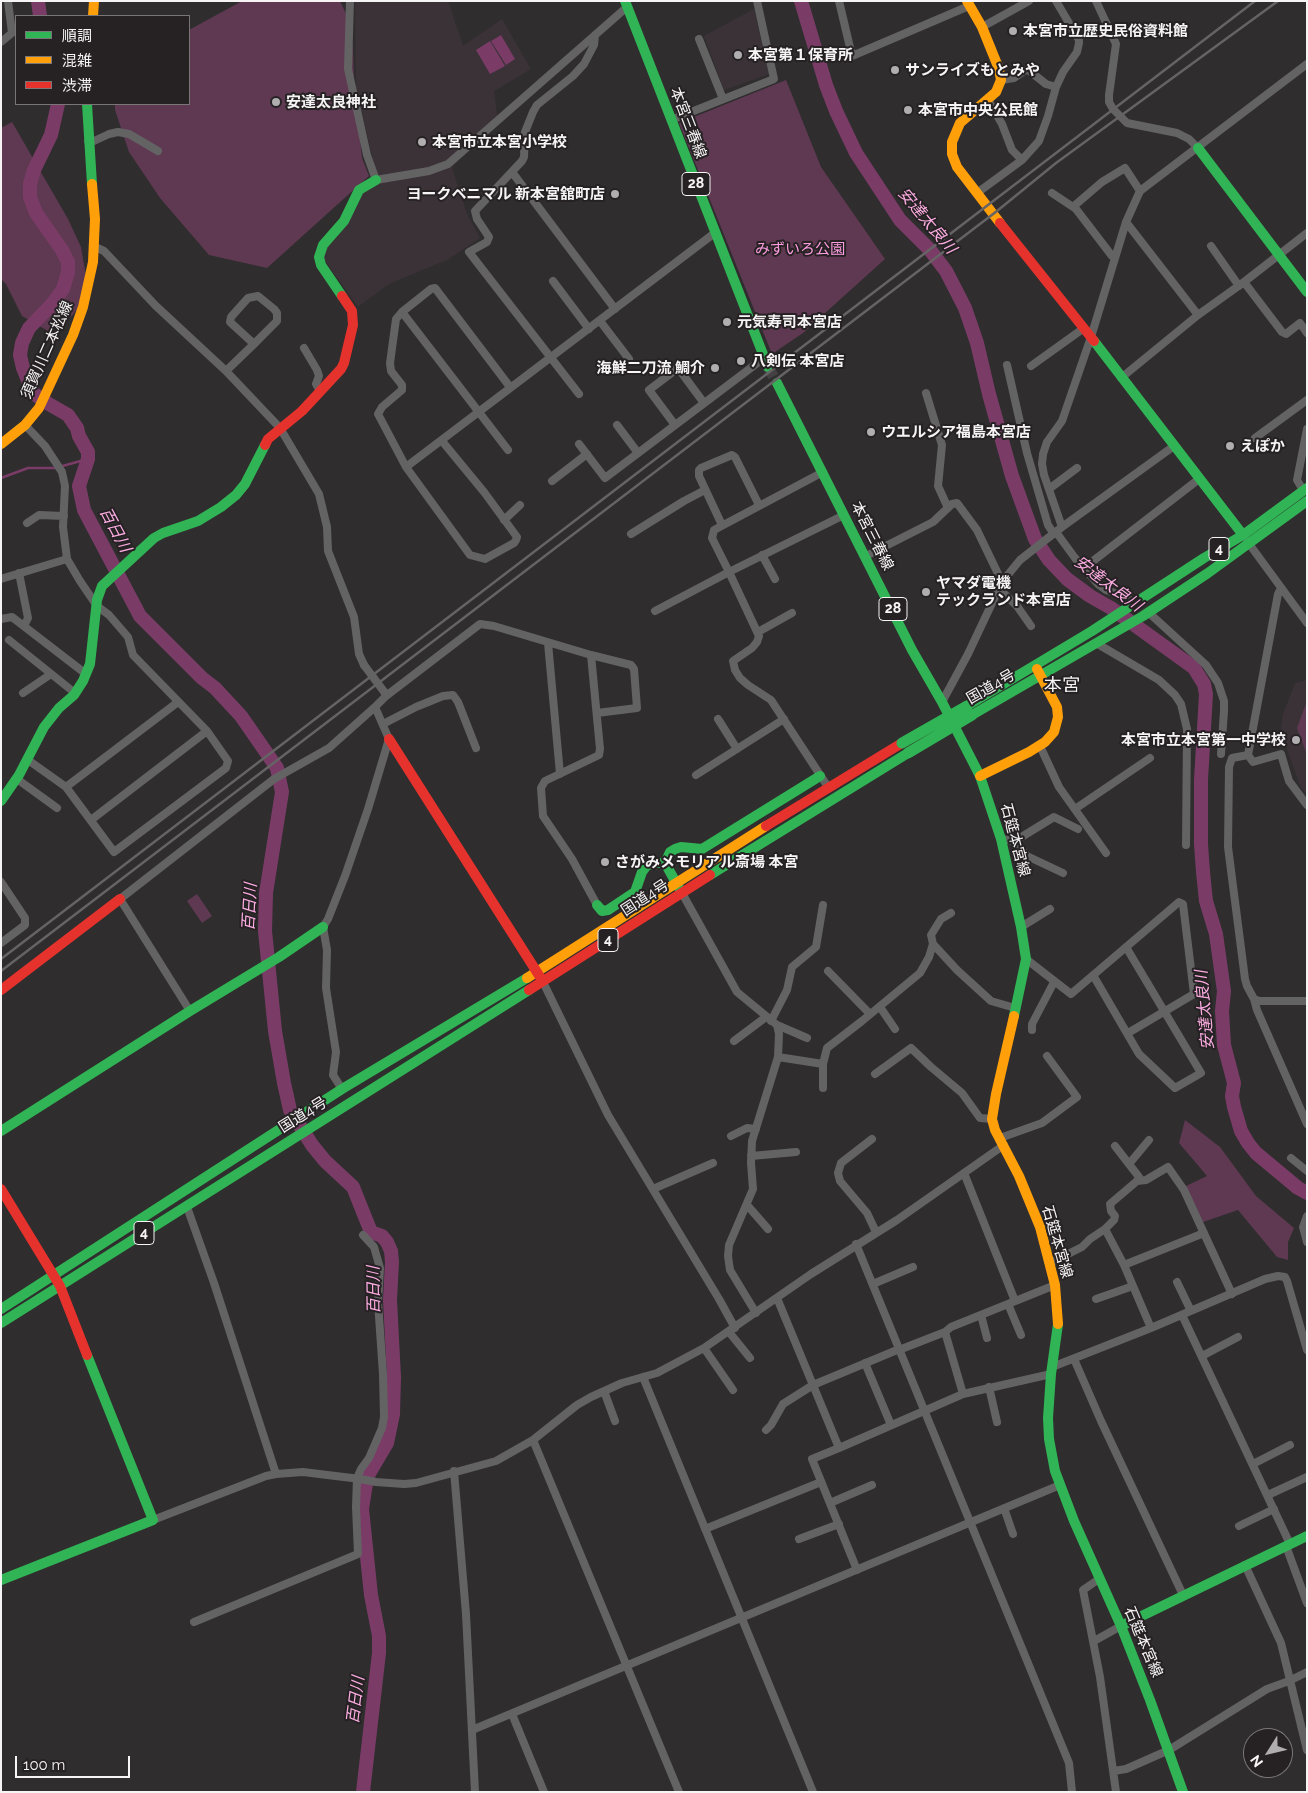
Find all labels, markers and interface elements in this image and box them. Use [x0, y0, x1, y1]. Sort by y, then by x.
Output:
legend [15, 15, 190, 105]
place label: 本宮市立歴史民俗資料館 [1023, 22, 1188, 40]
marker: 本宮市立歴史民俗資料館 [1007, 25, 1019, 37]
text: 順調 [62, 27, 92, 45]
place label: 本宮第１保育所 [748, 46, 853, 64]
marker: 本宮第１保育所 [732, 49, 744, 61]
text: 混雑 [62, 52, 92, 70]
place label: サンライズもとみや [905, 61, 1040, 79]
marker: サンライズもとみや [889, 64, 901, 76]
text: 渋滞 [62, 77, 92, 95]
street label: 本宮三春線 [666, 85, 710, 161]
place label: 安達太良神社 [286, 93, 376, 111]
marker: 安達太良神社 [270, 96, 282, 108]
place label: 本宮市中央公民館 [918, 101, 1038, 119]
marker: 本宮市中央公民館 [902, 104, 914, 116]
place label: 本宮市立本宮小学校 [432, 133, 567, 151]
marker: 本宮市立本宮小学校 [416, 136, 428, 148]
road number: 28 [682, 172, 710, 195]
water label: 安達太良川 [894, 184, 960, 258]
place label: ヨークベニマル 新本宮舘町店 [406, 185, 605, 203]
marker: ヨークベニマル 新本宮舘町店 [609, 188, 621, 200]
park label: みずいろ公園 [755, 240, 845, 258]
street label: 須賀川二本松線 [17, 298, 77, 402]
place label: 元気寿司本宮店 [737, 313, 842, 331]
marker: 元気寿司本宮店 [721, 316, 733, 328]
place label: 八剣伝 本宮店 [751, 352, 845, 370]
marker: 八剣伝 本宮店 [735, 355, 747, 367]
place label: 海鮮二刀流 鯛介 [596, 359, 705, 377]
marker: 海鮮二刀流 鯛介 [709, 362, 721, 374]
place label: ウエルシア福島本宮店 [881, 423, 1031, 441]
marker: ウエルシア福島本宮店 [865, 426, 877, 438]
place label: えぽか [1240, 437, 1285, 455]
marker: えぽか [1224, 440, 1236, 452]
street label: 本宮三春線 [847, 499, 897, 573]
water label: 百日川 [95, 504, 135, 556]
road number: 4 [1209, 538, 1229, 560]
water label: 安達太良川 [1070, 552, 1146, 616]
place label: ヤマダ電機 テックランド本宮店 [936, 574, 1071, 609]
marker: ヤマダ電機 テックランド本宮店 [920, 586, 932, 598]
road number: 28 [879, 598, 907, 620]
street label: 国道4号 [963, 666, 1019, 708]
district label: 本宮 [1044, 675, 1080, 697]
place label: 本宮市立本宮第一中学校 [1121, 731, 1286, 749]
marker: 本宮市立本宮第一中学校 [1290, 734, 1302, 746]
street label: 石筵本宮線 [997, 801, 1033, 879]
place label: さがみメモリアル斎場 本宮 [615, 853, 799, 871]
marker: さがみメモリアル斎場 本宮 [599, 856, 611, 868]
street label: 国道4号 [618, 876, 672, 920]
water label: 百日川 [239, 883, 261, 931]
road number: 4 [598, 928, 618, 952]
water label: 安達太良川 [1192, 969, 1218, 1051]
street label: 国道4号 [276, 1093, 330, 1137]
street label: 石筵本宮線 [1038, 1203, 1076, 1281]
road number: 4 [134, 1222, 154, 1244]
water label: 百日川 [364, 1266, 384, 1314]
street label: 石筵本宮線 [1120, 1604, 1166, 1680]
water label: 百日川 [344, 1675, 368, 1725]
north arrow [1243, 1728, 1293, 1778]
scale bar [18, 1746, 132, 1778]
text: N [1247, 1752, 1266, 1770]
text: 100 m [23, 1756, 65, 1774]

